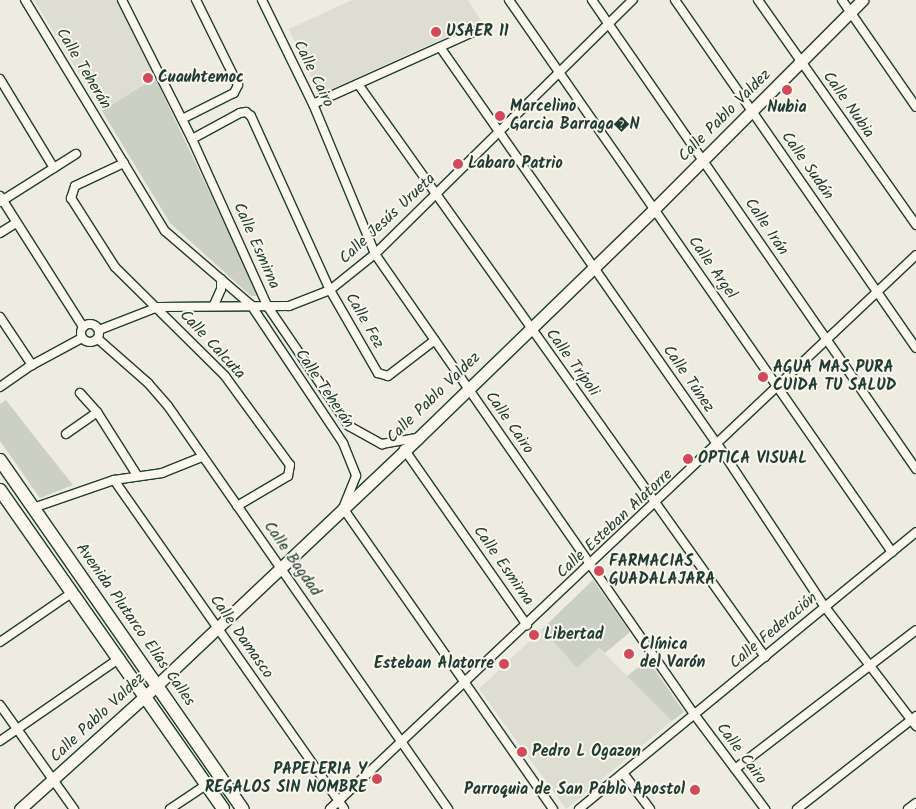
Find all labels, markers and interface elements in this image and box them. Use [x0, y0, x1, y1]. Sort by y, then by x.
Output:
place label: USAER 11 [446, 22, 509, 42]
street label: Calle Teherán [51, 25, 115, 113]
marker: USAER 11 [430, 26, 442, 38]
street label: Calle Cairo [289, 37, 337, 111]
street label: Calle Pablo Valdez [675, 66, 775, 166]
place label: Cuauhtemoc [158, 68, 244, 88]
street label: Calle Nubia [818, 68, 878, 142]
marker: Cuauhtemoc [142, 72, 154, 84]
marker: Nubia [781, 84, 793, 96]
place label: Marcelino Garcia Barraga�N [510, 97, 640, 135]
place label: Nubia [767, 98, 807, 118]
marker: Marcelino Garcia Barraga�N [494, 110, 506, 122]
street label: Calle Sudán [777, 128, 837, 204]
place label: Labaro Patrio [468, 154, 563, 174]
marker: Labaro Patrio [452, 158, 464, 170]
street label: Calle Jesús Urueta [336, 170, 440, 268]
street label: Calle Irán [740, 195, 792, 259]
street label: Calle Esmirna [228, 200, 284, 292]
street label: Calle Argel [683, 233, 741, 303]
street label: Calle Fez [340, 290, 388, 352]
street label: Calle Calcuta [175, 306, 249, 384]
street label: Calle Trípoli [541, 325, 603, 401]
street label: Calle Túnez [658, 342, 718, 416]
street label: Calle Teherán [290, 346, 358, 432]
street label: Calle Pablo Valdez [383, 348, 485, 448]
place label: AGUA MAS PURA CUIDA TU SALUD [773, 358, 896, 396]
marker: AGUA MAS PURA CUIDA TU SALUD [757, 371, 769, 383]
street label: Calle Cairo [480, 388, 538, 458]
place label: OPTICA VISUAL [698, 449, 807, 469]
marker: OPTICA VISUAL [682, 453, 694, 465]
street label: Calle Esteban Alatorre [553, 465, 677, 583]
street label: Calle Bagdad [259, 518, 325, 600]
street label: Calle Esmirna [469, 523, 537, 609]
street label: Avenida Plutarco Elías Calles [71, 540, 199, 710]
place label: FARMACIAS GUADALAJARA [609, 552, 715, 590]
marker: FARMACIAS GUADALAJARA [593, 565, 605, 577]
street label: Calle Federación [726, 589, 822, 673]
street label: Calle Damasco [205, 591, 277, 683]
place label: Libertad [544, 625, 604, 645]
marker: Libertad [528, 629, 540, 641]
place label: Clínica del Varón [640, 635, 705, 673]
marker: Clínica del Varón [622, 647, 636, 661]
place label: Esteban Alatorre [374, 654, 494, 674]
marker: Esteban Alatorre [498, 658, 510, 670]
street label: Calle Pablo Valdez [47, 669, 149, 767]
street label: Calle Cairo [712, 719, 770, 789]
place label: Pedro L Ogazon [532, 742, 641, 762]
marker: Pedro L Ogazon [516, 746, 528, 758]
place label: PAPELERIA Y REGALOS SIN NOMBRE [205, 760, 367, 798]
marker: PAPELERIA Y REGALOS SIN NOMBRE [371, 773, 383, 785]
place label: Parroquia de San Pablo Apostol [464, 780, 685, 800]
marker: Parroquia de San Pablo Apostol [689, 784, 701, 796]

